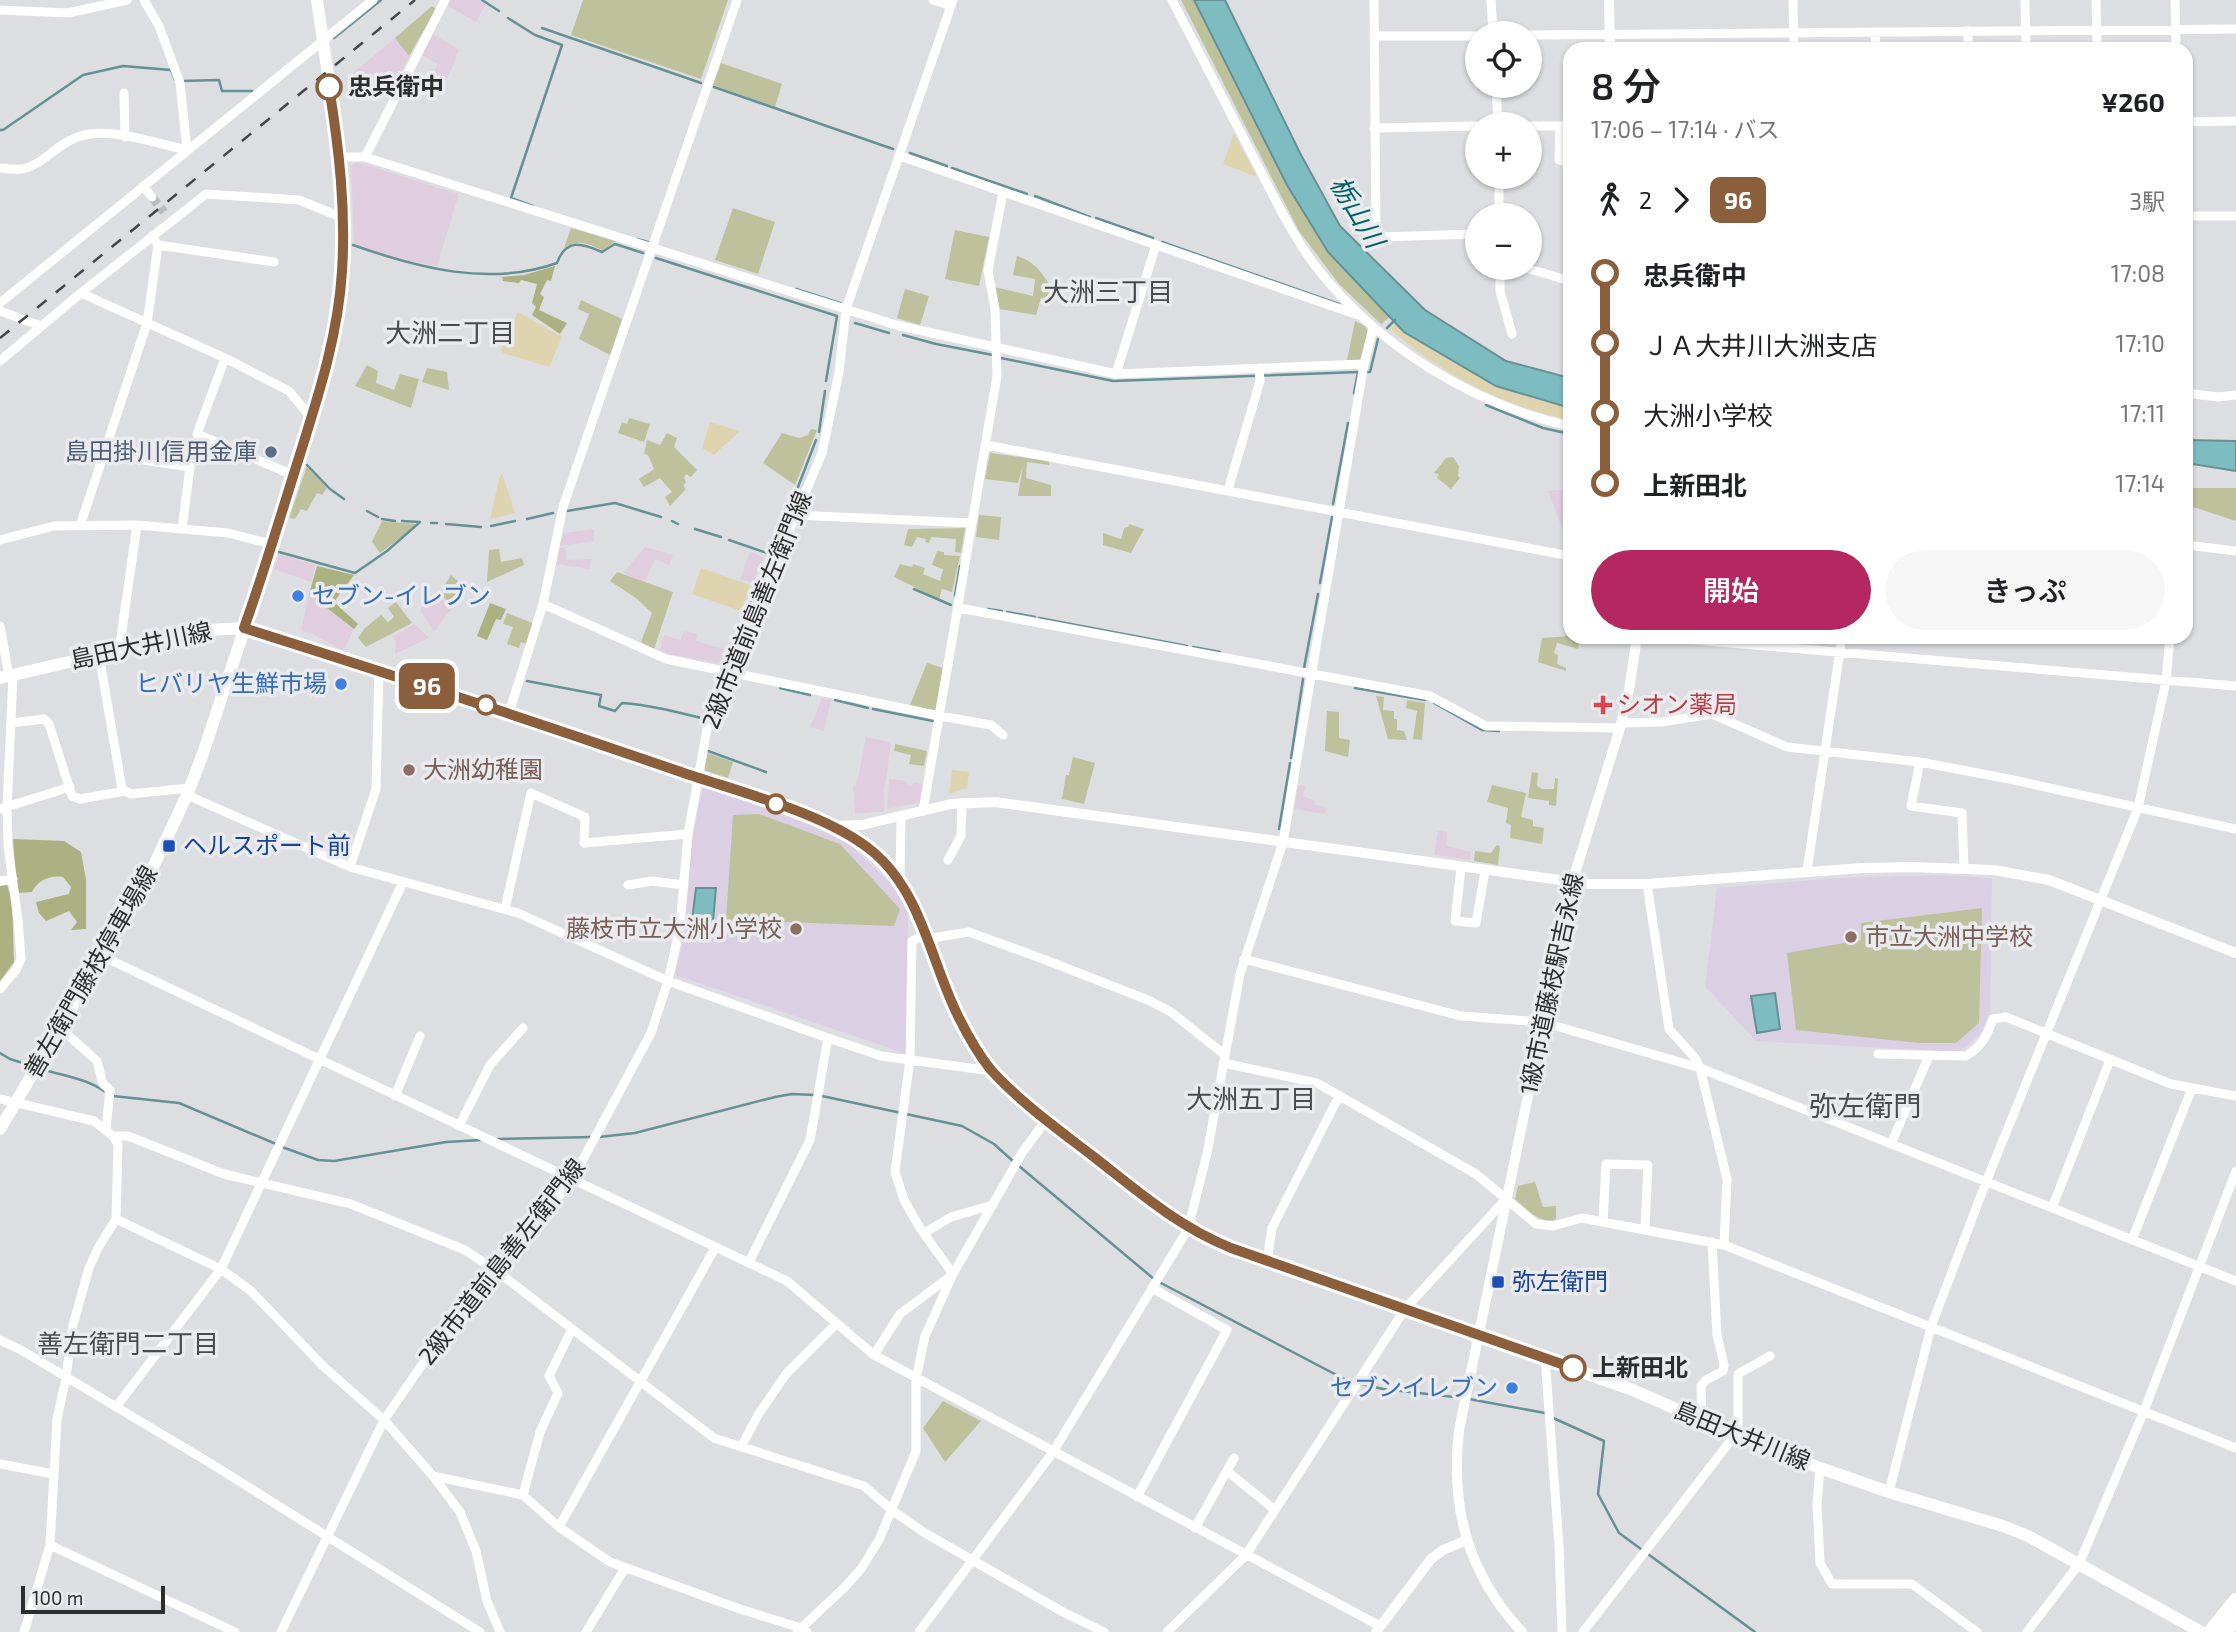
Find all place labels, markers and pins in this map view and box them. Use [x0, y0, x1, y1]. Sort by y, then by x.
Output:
place label: 忠兵衛中 [348, 71, 444, 100]
marker: 忠兵衛中 [316, 74, 342, 100]
place label: 島田掛川信用金庫 [65, 436, 257, 465]
marker: 島田掛川信用金庫 [263, 444, 279, 460]
place label: セブン-イレブン [312, 580, 491, 609]
marker: セブン-イレブン [290, 588, 306, 604]
place label: ヒバリヤ生鮮市場 [135, 668, 327, 697]
marker: ヒバリヤ生鮮市場 [333, 676, 349, 692]
place label: シオン薬局 [1617, 689, 1737, 718]
unlabelled marker [476, 695, 496, 715]
marker: シオン薬局 [1595, 697, 1611, 713]
place label: 大洲幼稚園 [423, 754, 543, 783]
marker: 大洲幼稚園 [401, 762, 417, 778]
unlabelled marker [766, 794, 786, 814]
place label: ヘルスポート前 [183, 830, 351, 859]
marker: ヘルスポート前 [161, 838, 177, 854]
place label: 藤枝市立大洲小学校 [566, 913, 782, 942]
marker: 藤枝市立大洲小学校 [788, 921, 804, 937]
place label: 市立大洲中学校 [1865, 921, 2033, 950]
marker: 市立大洲中学校 [1843, 929, 1859, 945]
place label: 弥左衛門 [1512, 1266, 1608, 1295]
marker: 弥左衛門 [1490, 1274, 1506, 1290]
place label: 上新田北 [1592, 1352, 1688, 1381]
marker: 上新田北 [1560, 1355, 1586, 1381]
place label: セブンイレブン [1330, 1372, 1498, 1401]
marker: セブンイレブン [1504, 1380, 1520, 1396]

